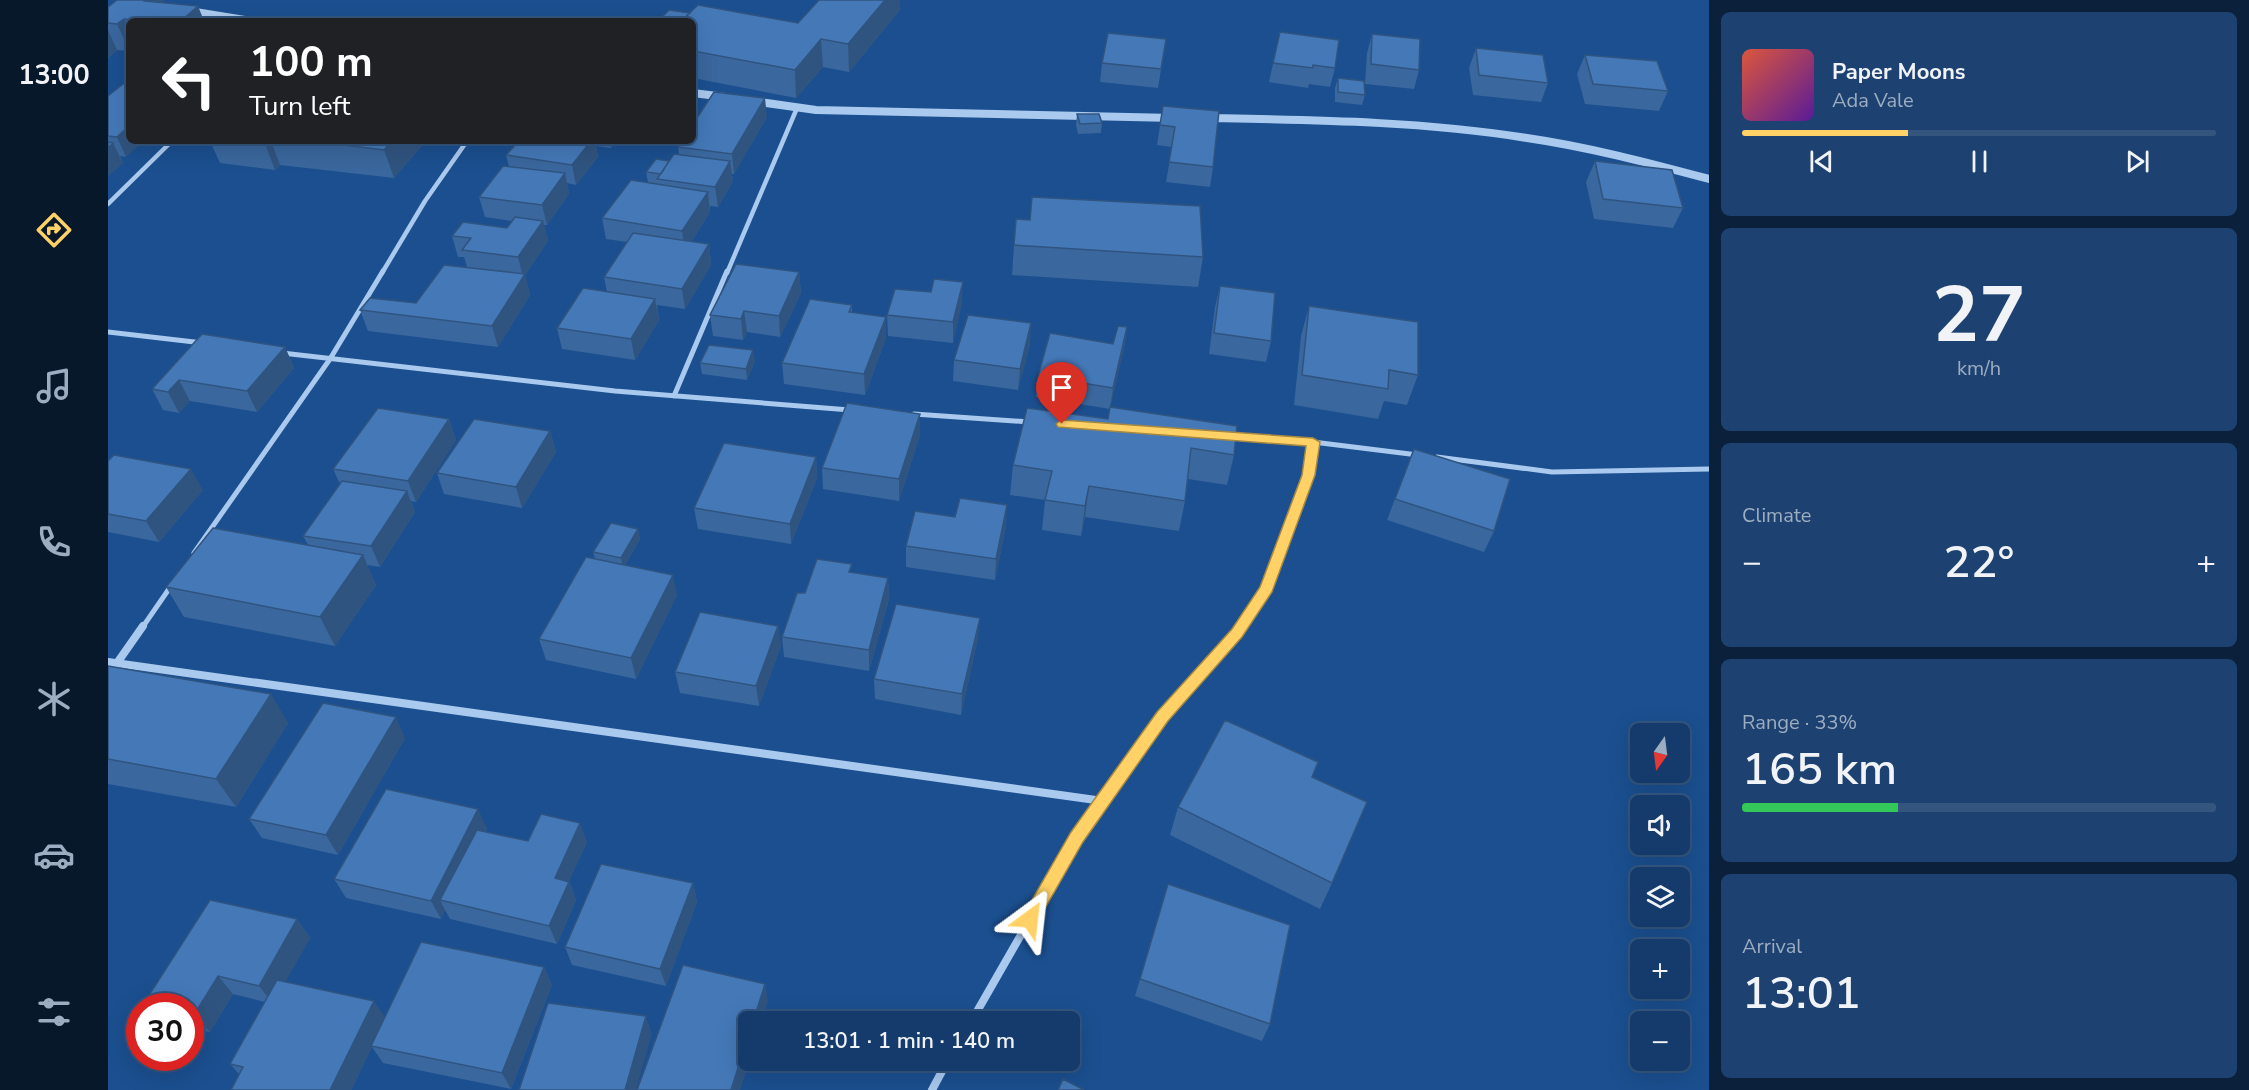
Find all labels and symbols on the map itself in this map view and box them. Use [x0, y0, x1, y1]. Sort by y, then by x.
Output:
pin [1036, 362, 1087, 424]
north arrow [1630, 723, 1690, 783]
position arrow [998, 887, 1062, 951]
speed limit sign: 30 [126, 993, 204, 1071]

